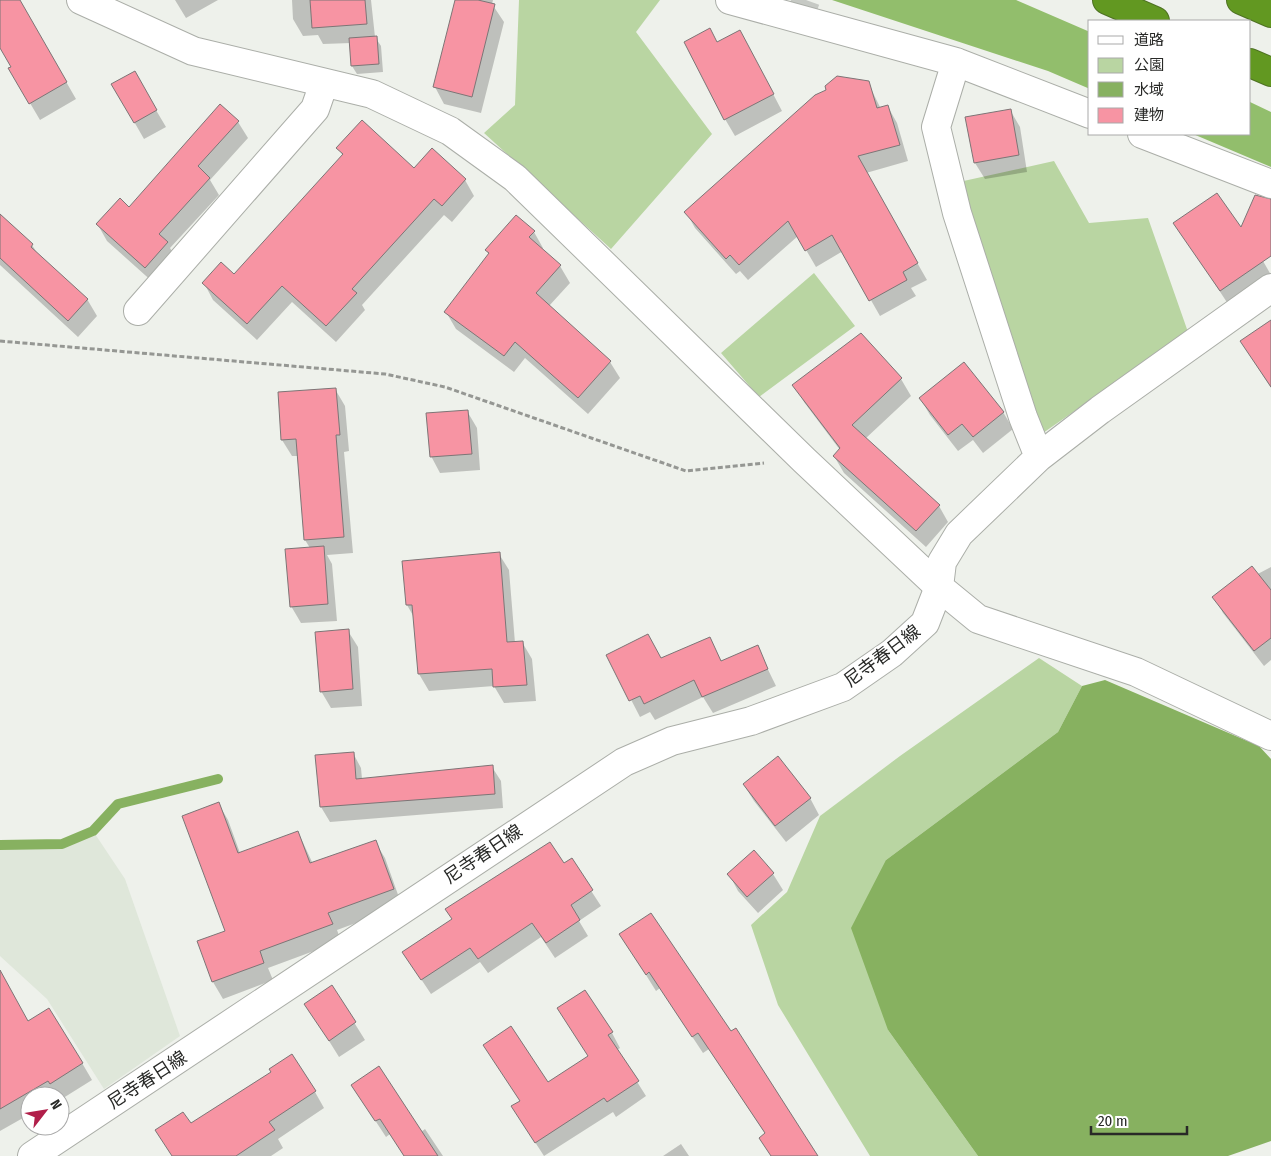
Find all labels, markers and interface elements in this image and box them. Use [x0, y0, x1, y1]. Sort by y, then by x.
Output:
legend [1088, 20, 1251, 135]
text: 道路 [1134, 31, 1164, 49]
text: 公園 [1134, 56, 1164, 74]
text: 水域 [1134, 81, 1164, 99]
text: 建物 [1134, 106, 1164, 124]
street label: 尼寺春日線 [839, 620, 925, 692]
street label: 尼寺春日線 [440, 820, 526, 888]
street label: 尼寺春日線 [103, 1046, 191, 1114]
north arrow [20, 1086, 70, 1136]
text: N [46, 1097, 65, 1113]
scale bar [1091, 1104, 1187, 1136]
text: 20 m [1098, 1112, 1128, 1130]

